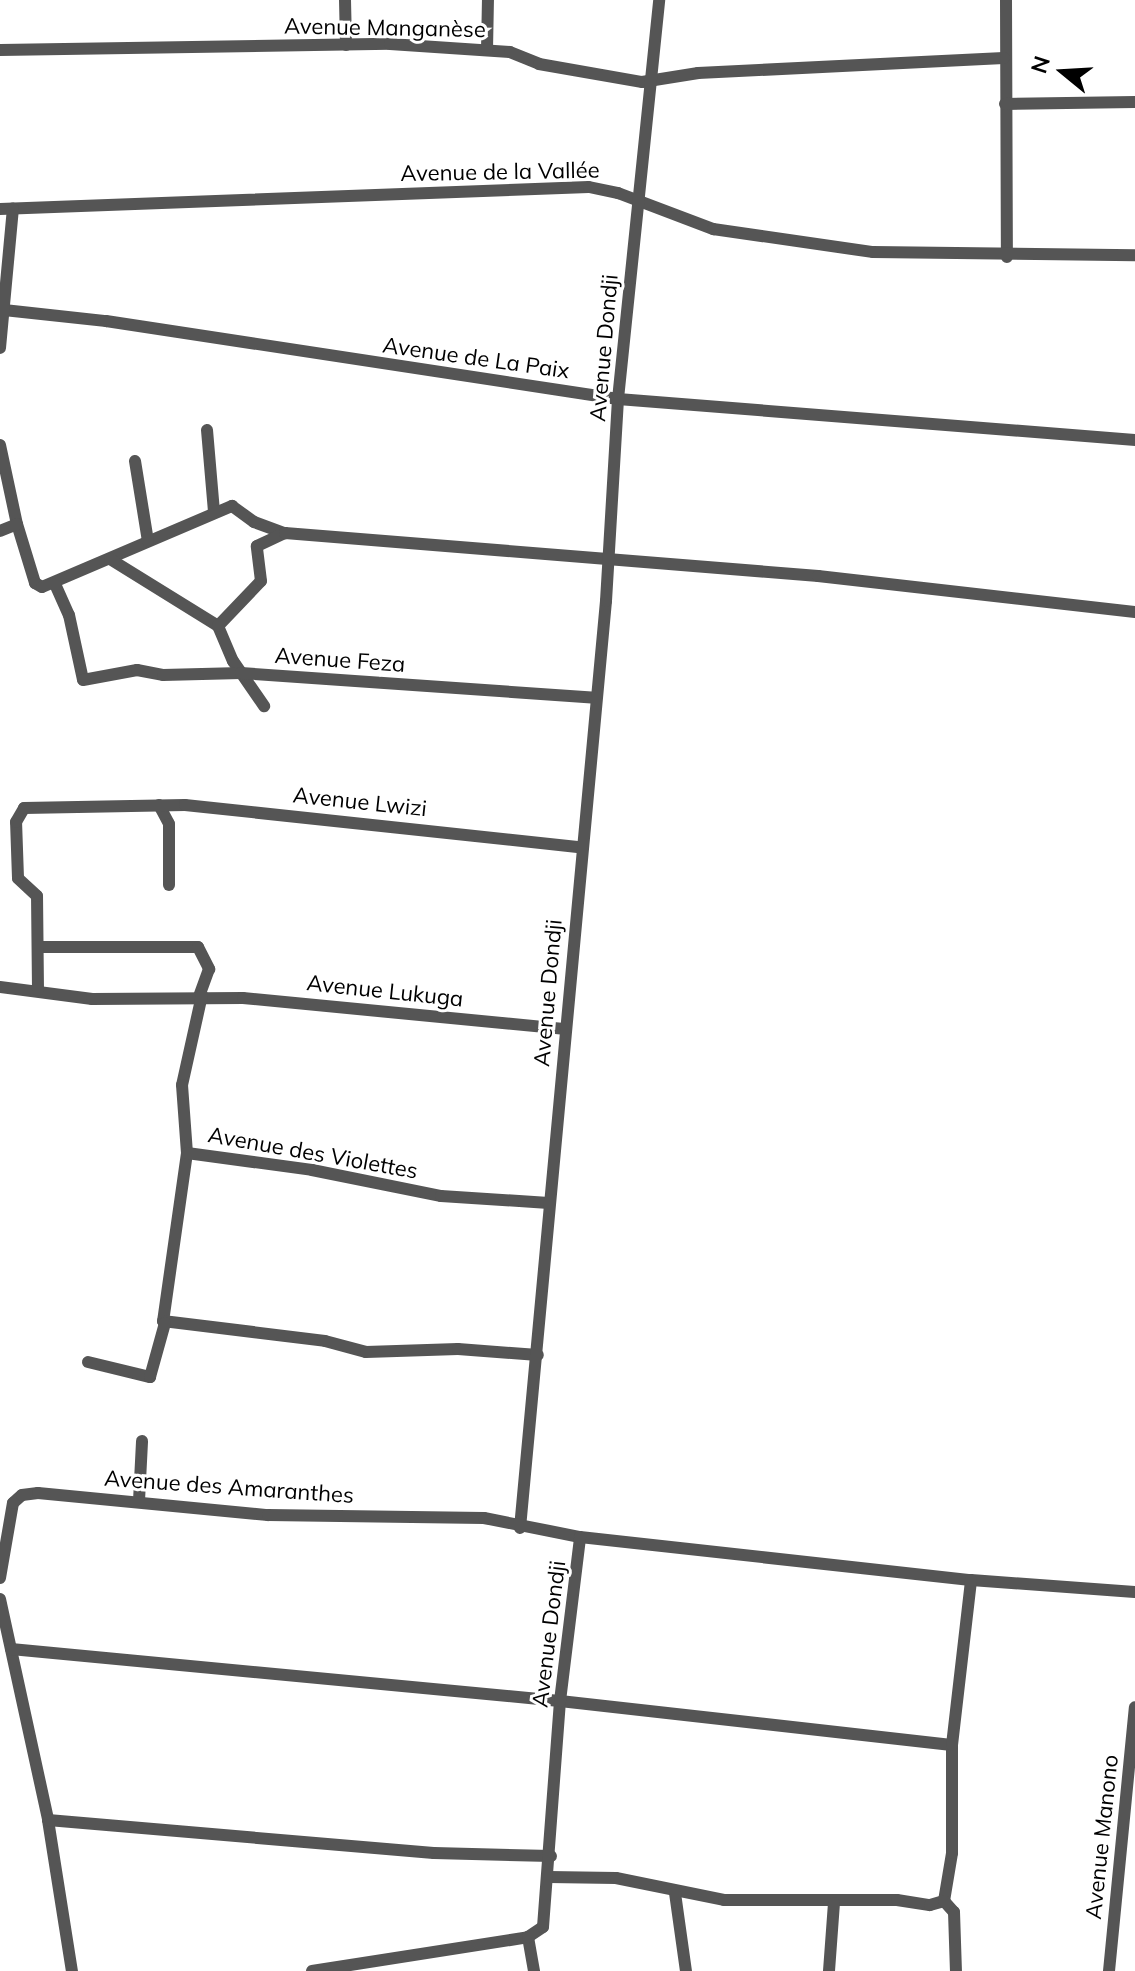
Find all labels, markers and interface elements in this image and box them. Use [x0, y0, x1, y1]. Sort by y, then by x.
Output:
street label: Avenue Manganèse [284, 13, 486, 43]
north arrow [1023, 32, 1103, 112]
text: N [1024, 52, 1056, 77]
street label: Avenue de la Vallée [400, 157, 600, 187]
street label: Avenue Dondji [584, 273, 624, 423]
street label: Avenue de La Paix [381, 332, 571, 384]
street label: Avenue Feza [274, 642, 406, 678]
street label: Avenue Lwizi [292, 782, 428, 822]
street label: Avenue Dondji [528, 918, 568, 1068]
street label: Avenue Lukuga [305, 970, 465, 1012]
street label: Avenue des Violettes [206, 1122, 420, 1184]
street label: Avenue des Amaranthes [103, 1465, 355, 1509]
street label: Avenue Dondji [527, 1559, 571, 1709]
street label: Avenue Manono [1080, 1753, 1124, 1921]

